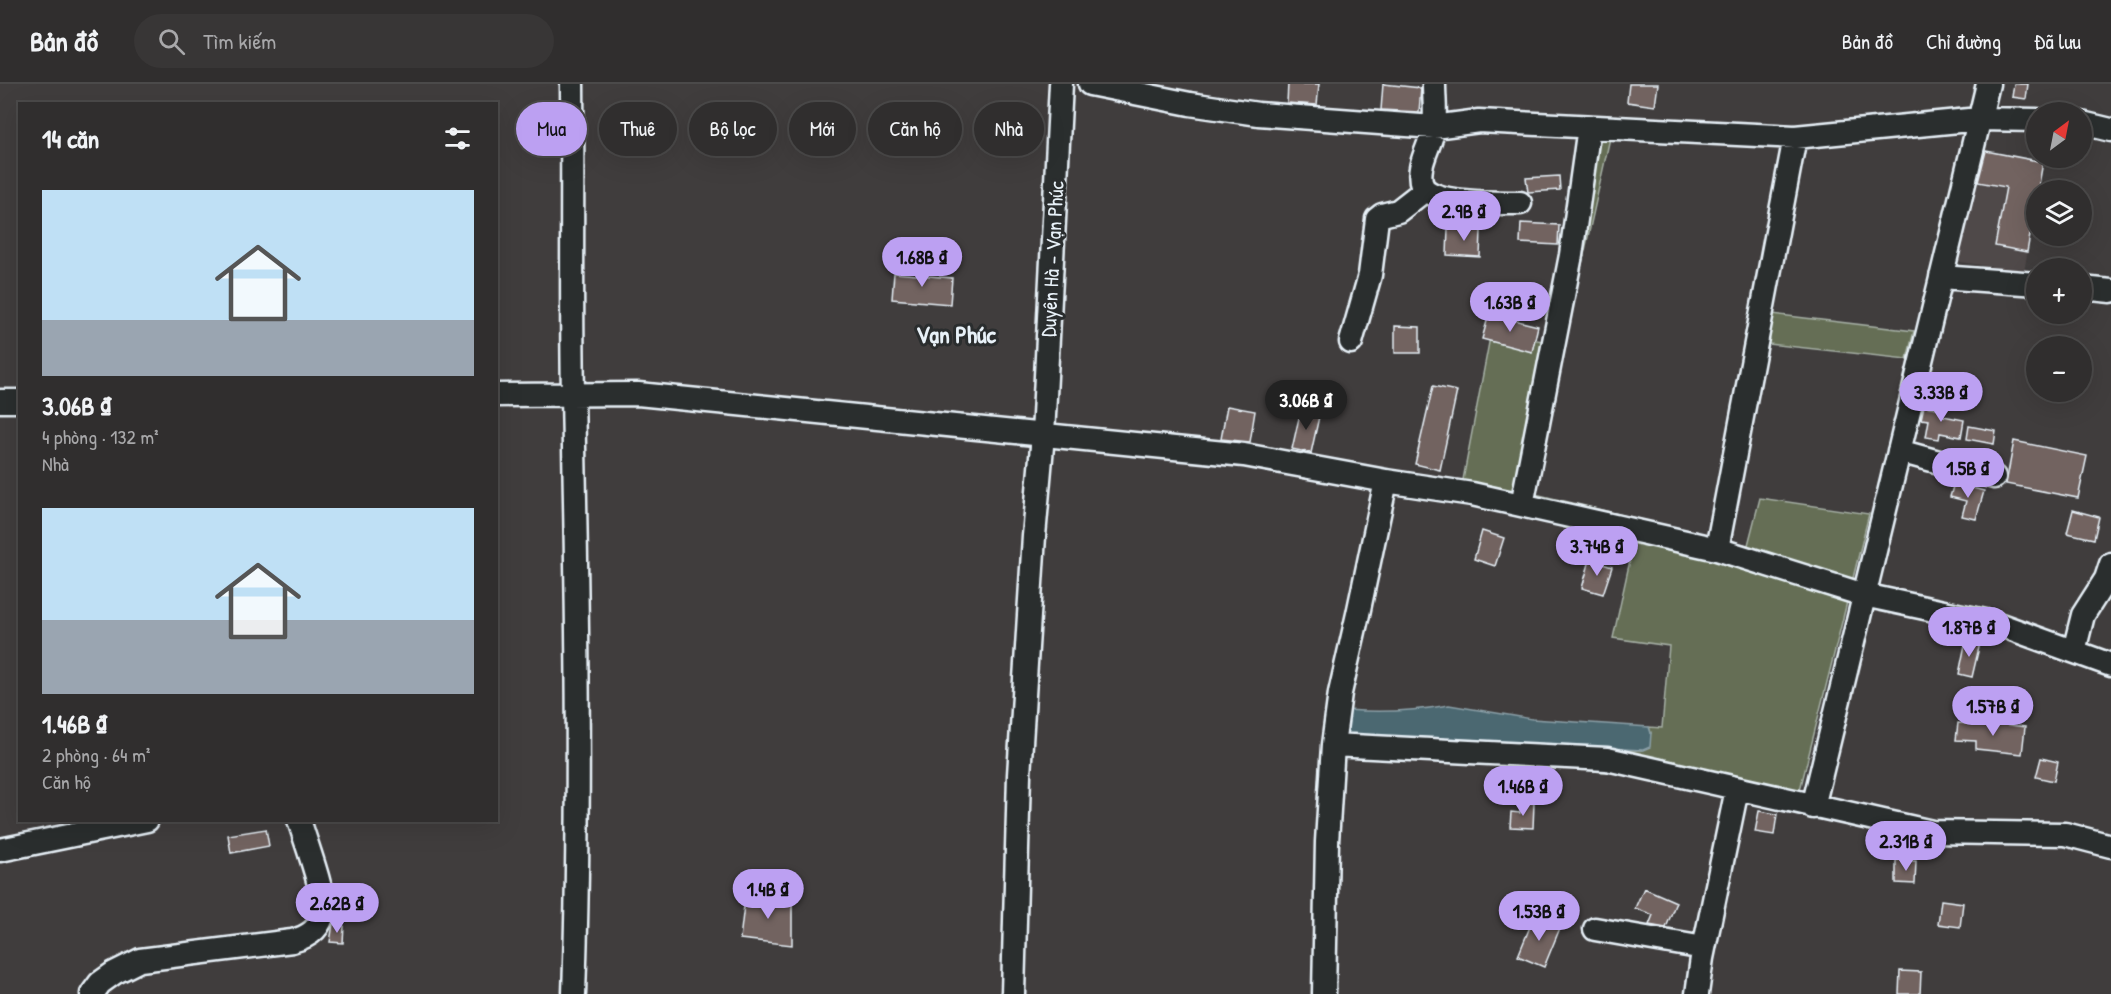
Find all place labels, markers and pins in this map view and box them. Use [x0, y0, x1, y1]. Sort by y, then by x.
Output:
pin: 2.9B ₫ [1415, 191, 1513, 242]
pin: 1.68B ₫ [867, 237, 977, 288]
pin: 1.63B ₫ [1455, 282, 1565, 333]
pin: 3.33B ₫ [1886, 372, 1996, 423]
pin: 3.06B ₫ [1251, 380, 1361, 431]
pin: 1.5B ₫ [1919, 448, 2017, 499]
pin: 3.74B ₫ [1542, 526, 1652, 577]
pin: 1.87B ₫ [1914, 607, 2024, 658]
pin: 1.57B ₫ [1938, 686, 2048, 737]
pin: 1.46B ₫ [1468, 766, 1578, 817]
pin: 2.31B ₫ [1851, 821, 1961, 872]
pin: 1.4B ₫ [719, 869, 817, 920]
pin: 2.62B ₫ [282, 883, 392, 934]
pin: 1.53B ₫ [1484, 891, 1594, 942]

